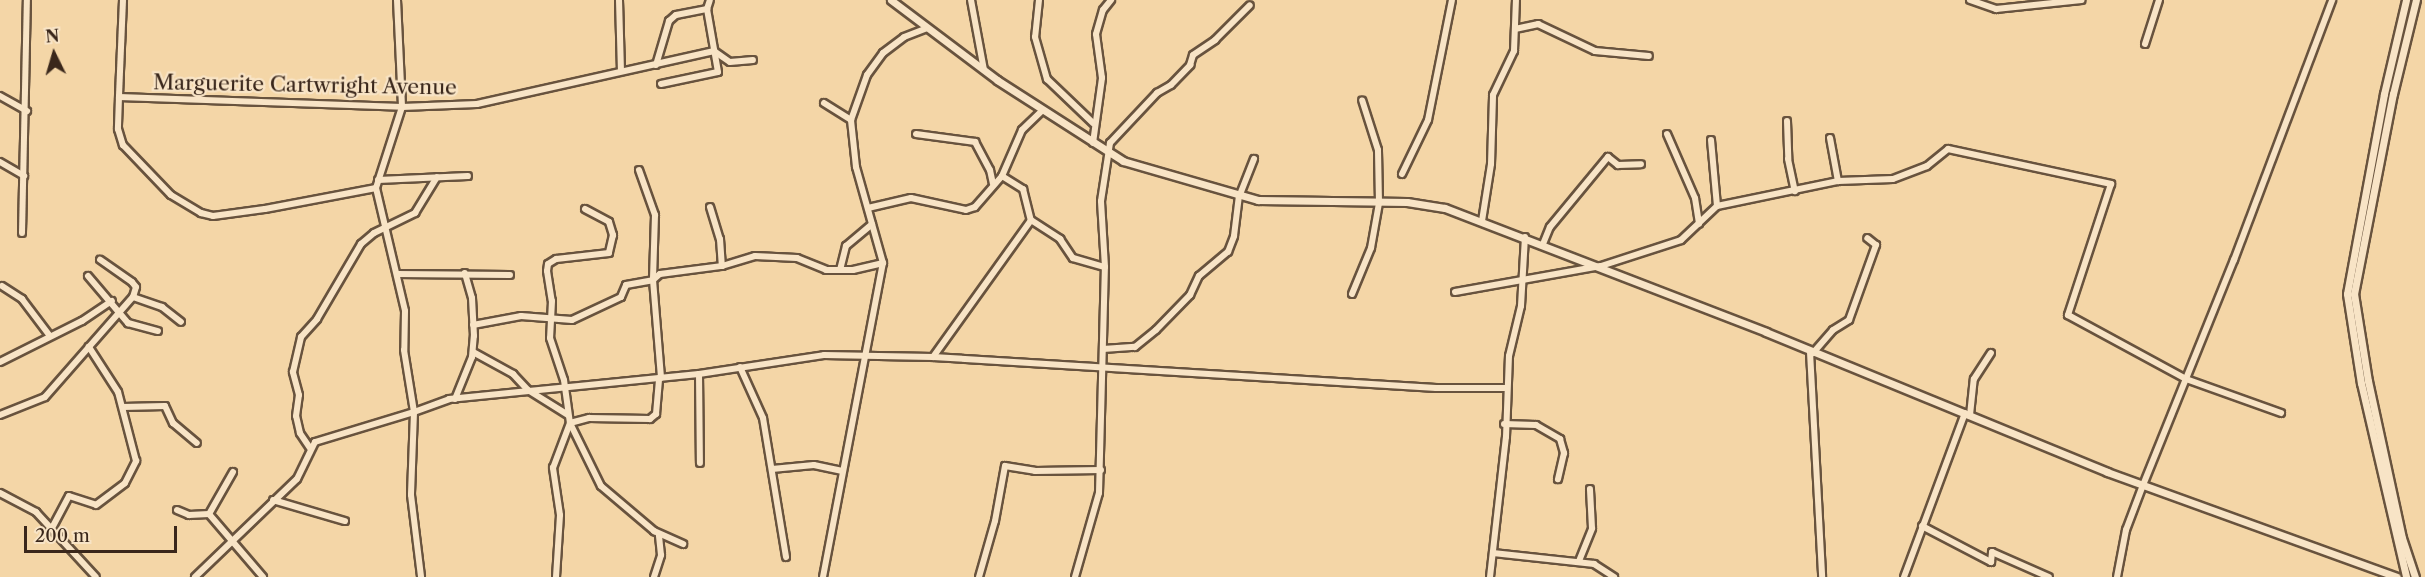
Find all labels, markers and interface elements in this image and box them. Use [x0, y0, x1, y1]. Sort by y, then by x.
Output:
north arrow [24, 24, 84, 84]
text: N [45, 26, 60, 47]
street label: Marguerite Cartwright Avenue [152, 70, 458, 100]
scale bar [27, 514, 180, 552]
text: 200 m [35, 525, 90, 547]

